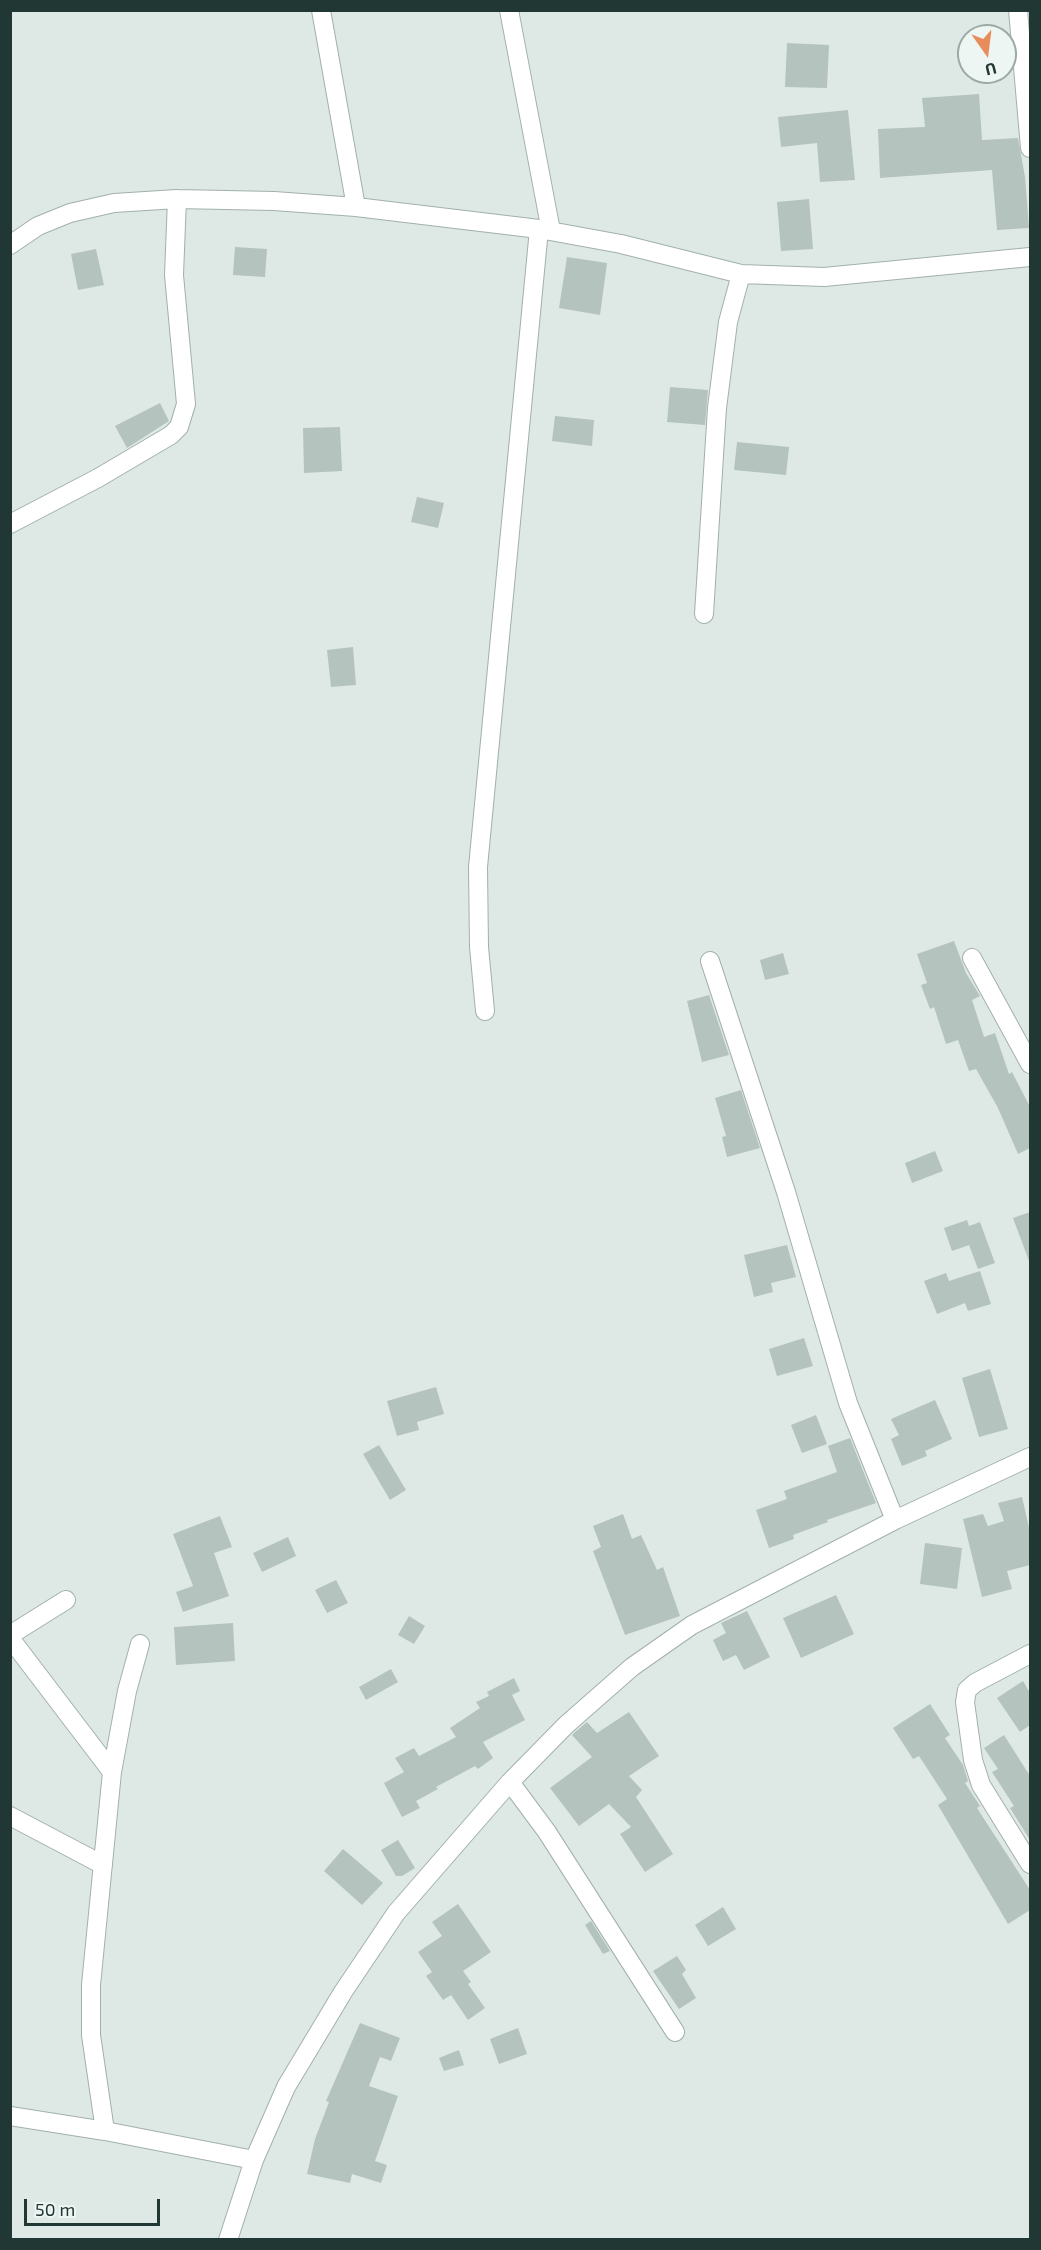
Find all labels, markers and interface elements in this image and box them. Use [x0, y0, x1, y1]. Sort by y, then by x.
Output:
north arrow [957, 24, 1017, 84]
text: U [983, 59, 999, 81]
scale bar [27, 2187, 164, 2225]
text: 50 m [35, 2198, 75, 2220]

